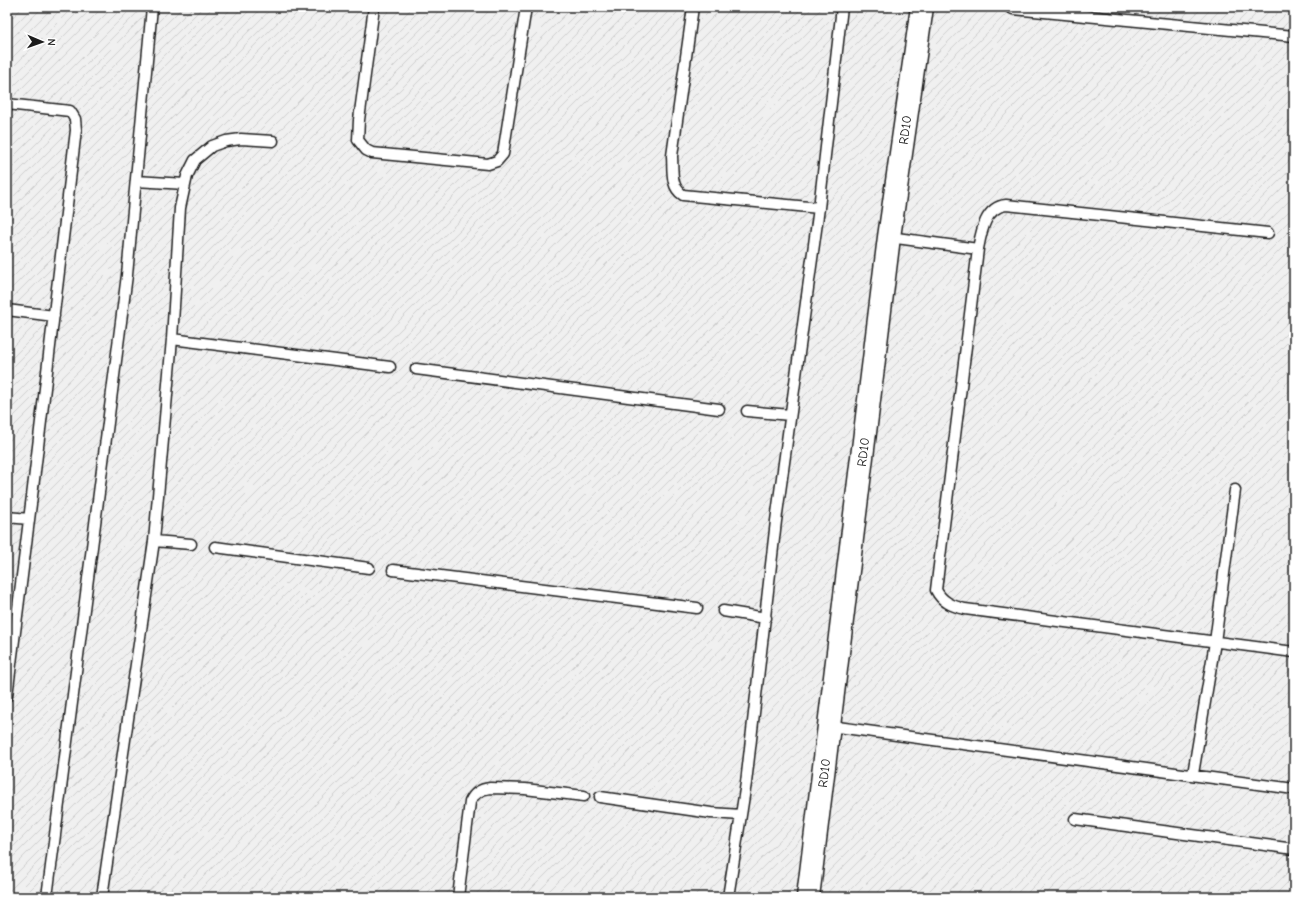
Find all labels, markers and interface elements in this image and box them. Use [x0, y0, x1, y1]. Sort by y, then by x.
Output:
north arrow [22, 22, 62, 62]
text: N [45, 39, 58, 46]
street label: RD10 [896, 115, 914, 145]
street label: RD10 [854, 437, 872, 467]
street label: RD10 [815, 758, 833, 788]

